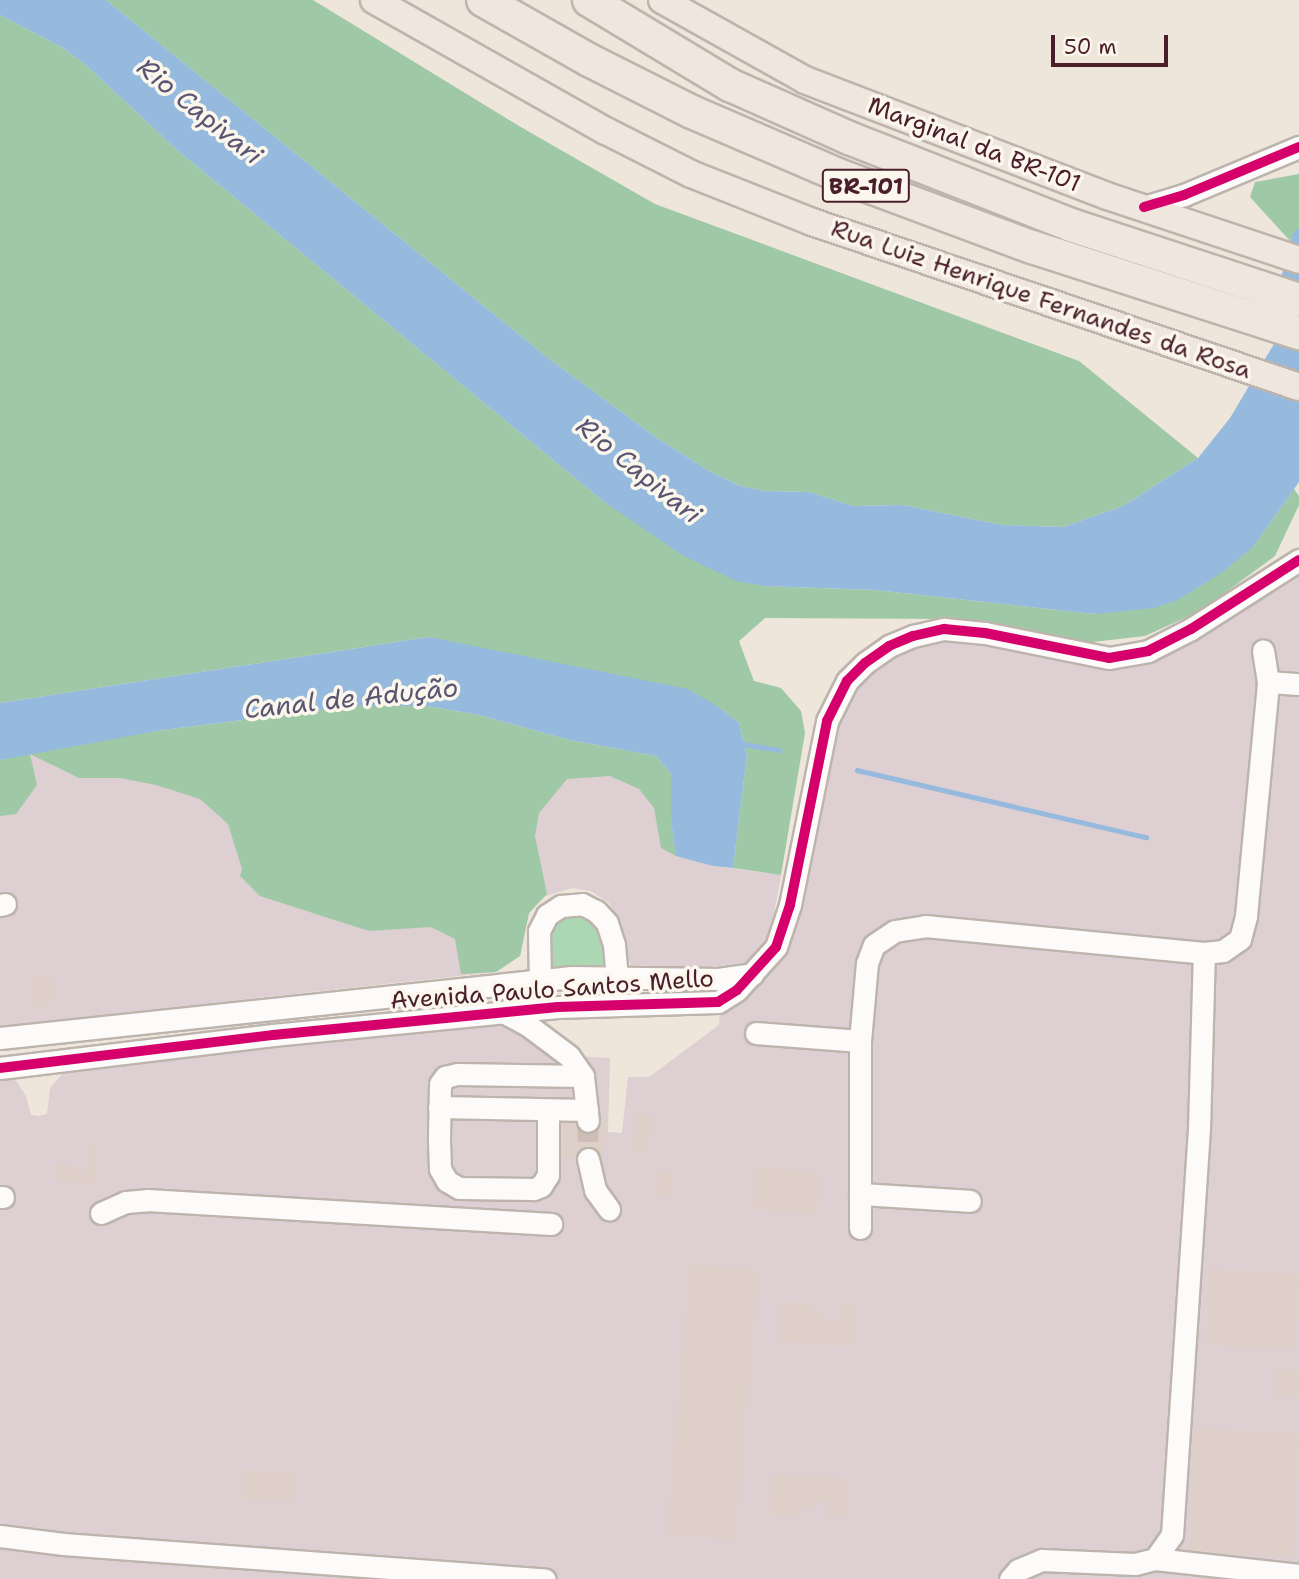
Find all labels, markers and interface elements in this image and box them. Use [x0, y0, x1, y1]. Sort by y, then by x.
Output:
scale bar [1054, 21, 1171, 65]
text: 50 m [1064, 33, 1117, 61]
water label: Rio Capivari [131, 51, 269, 171]
street label: Marginal da BR-101 [864, 91, 1084, 199]
road number: BR-101 [820, 167, 912, 206]
street label: Rua Luiz Henrique Fernandes da Rosa [827, 214, 1255, 386]
water label: Rio Capivari [570, 410, 708, 530]
water label: Canal de Adução [242, 671, 460, 725]
street label: Avenida Paulo Santos Mello [389, 964, 715, 1016]

